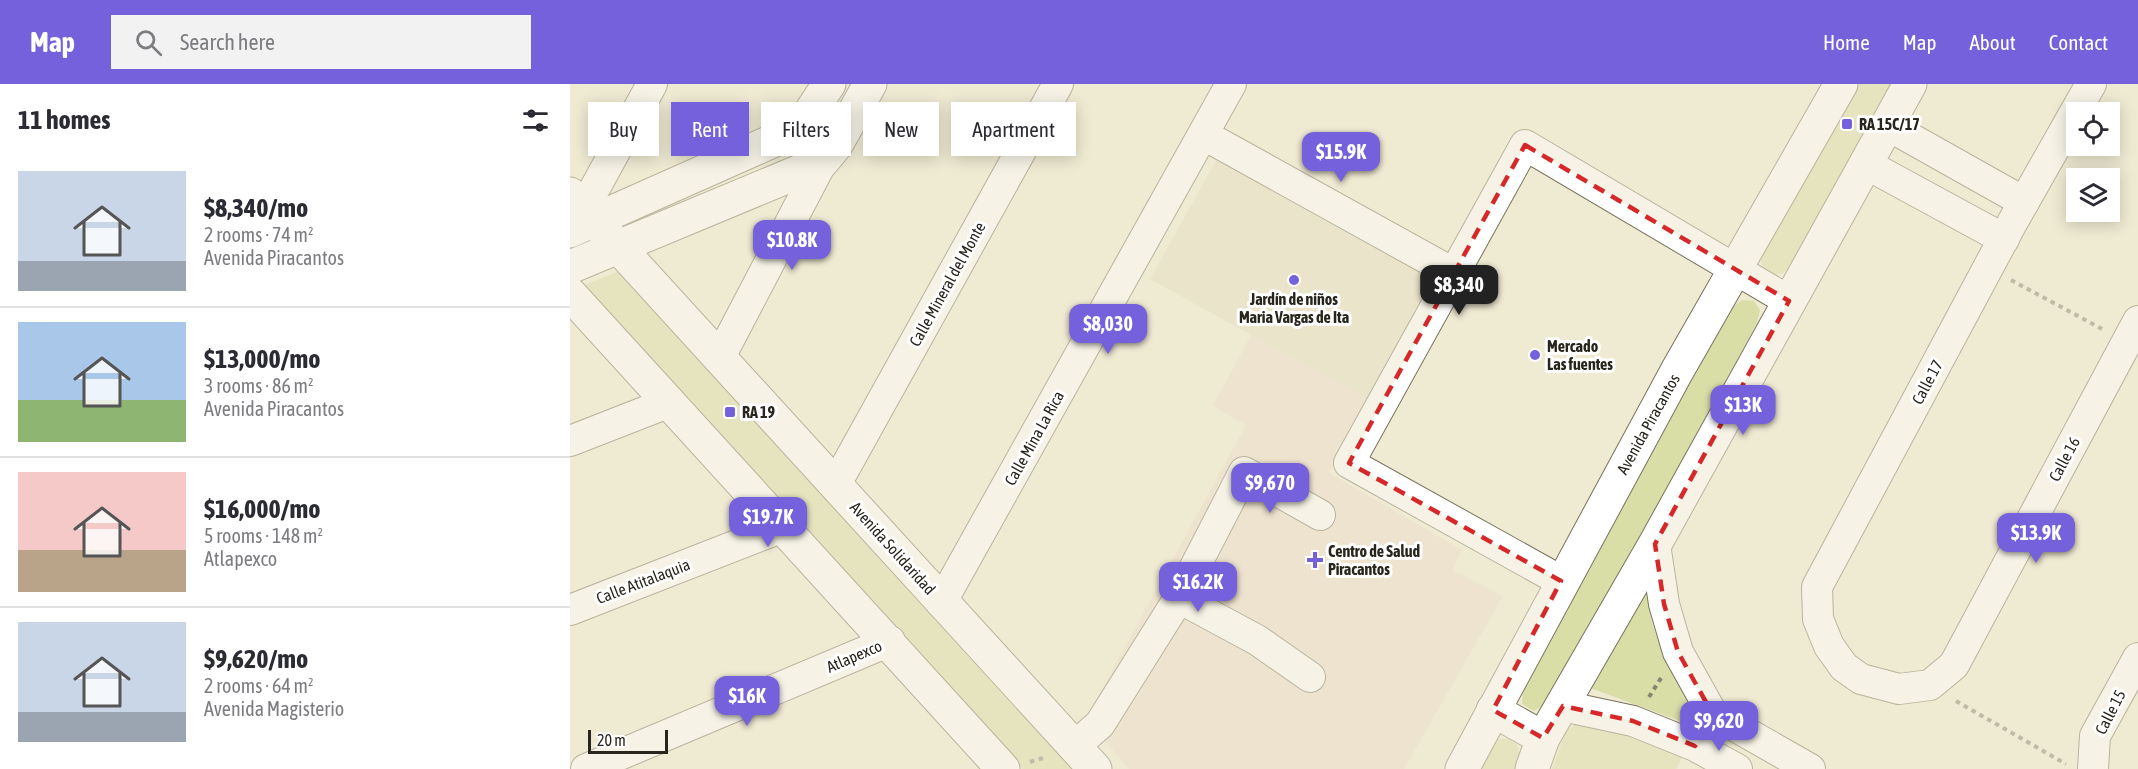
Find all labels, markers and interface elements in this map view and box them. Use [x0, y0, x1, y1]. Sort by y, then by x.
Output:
search box [111, 15, 531, 69]
text: Map [30, 26, 75, 58]
icon: search [132, 26, 165, 59]
text: Search here [180, 29, 275, 55]
text: Home [1823, 30, 1870, 54]
text: Map [1903, 30, 1937, 54]
text: About [1970, 30, 2016, 54]
text: Contact [2049, 30, 2108, 54]
chip: Buy [588, 102, 659, 156]
chip: Rent [671, 102, 749, 156]
chip: Filters [761, 102, 851, 156]
chip: New [863, 102, 939, 156]
chip: Apartment [951, 102, 1076, 156]
map controls [2066, 102, 2120, 222]
button: locate [2066, 102, 2120, 156]
icon: filters [519, 104, 552, 137]
text: 11 homes [18, 105, 111, 135]
place label: RA 15C/17 [1859, 115, 1920, 133]
marker: RA 15C/17 [1840, 117, 1854, 131]
pin: $15.9K [1292, 132, 1390, 183]
text: $15.9K [1316, 140, 1366, 163]
button: layers [2066, 168, 2120, 222]
text: $8,340/mo [204, 193, 308, 223]
icon: home [66, 195, 138, 267]
street label: Calle Mineral del Monte [905, 219, 989, 349]
pin: $10.8K [743, 220, 841, 271]
text: 2 rooms · 74 m² [204, 223, 314, 246]
text: $10.8K [767, 228, 817, 251]
text: Avenida Piracantos [204, 246, 344, 269]
pin: $8,340 [1410, 265, 1508, 316]
marker: Jardín de niños Maria Vargas de Ita [1287, 273, 1301, 287]
text: $8,340 [1434, 273, 1484, 296]
place label: Jardín de niños Maria Vargas de Ita [1239, 290, 1349, 326]
pin: $8,030 [1059, 304, 1157, 355]
text: $8,030 [1083, 312, 1133, 335]
place label: Mercado Las fuentes [1547, 337, 1613, 373]
text: $13,000/mo [204, 344, 320, 374]
icon: home [66, 346, 138, 418]
marker: Mercado Las fuentes [1528, 348, 1542, 362]
street label: Calle 17 [1908, 357, 1946, 407]
street label: Avenida Piracantos [1613, 370, 1683, 477]
text: 3 rooms · 86 m² [204, 374, 314, 397]
pin: $13K [1707, 385, 1779, 436]
street label: Calle Mina La Rica [1001, 388, 1067, 488]
text: $13K [1725, 393, 1762, 416]
text: Avenida Piracantos [204, 397, 344, 420]
place label: RA 19 [742, 403, 776, 421]
marker: RA 19 [723, 405, 737, 419]
street label: Calle 16 [2045, 434, 2083, 484]
pin: $9,670 [1221, 463, 1319, 514]
text: $9,670 [1245, 471, 1295, 494]
text: $16,000/mo [204, 494, 320, 524]
icon: home [66, 496, 138, 568]
pin: $19.7K [719, 497, 817, 548]
street label: Avenida Solidaridad [847, 498, 939, 598]
text: $19.7K [743, 505, 793, 528]
pin: $13.9K [1987, 513, 2085, 564]
text: $13.9K [2011, 521, 2061, 544]
text: 5 rooms · 148 m² [204, 524, 323, 547]
place label: Centro de Salud Piracantos [1328, 542, 1420, 578]
text: Atlapexco [204, 547, 277, 570]
marker: Centro de Salud Piracantos [1306, 551, 1324, 569]
street label: Calle Atitalaquia [594, 555, 693, 608]
pin: $16.2K [1149, 562, 1247, 613]
text: $16.2K [1173, 570, 1223, 593]
street label: Atlapexco [824, 636, 885, 677]
text: $9,620/mo [204, 644, 308, 674]
icon: home [66, 646, 138, 718]
text: 2 rooms · 64 m² [204, 674, 314, 697]
pin: $16K [711, 676, 783, 727]
text: $16K [729, 684, 766, 707]
street label: Calle 15 [2091, 687, 2129, 737]
text: Avenida Magisterio [204, 697, 344, 720]
pin: $9,620 [1670, 701, 1768, 752]
text: $9,620 [1694, 709, 1744, 732]
scale bar [588, 727, 668, 754]
text: 20 m [597, 731, 626, 749]

